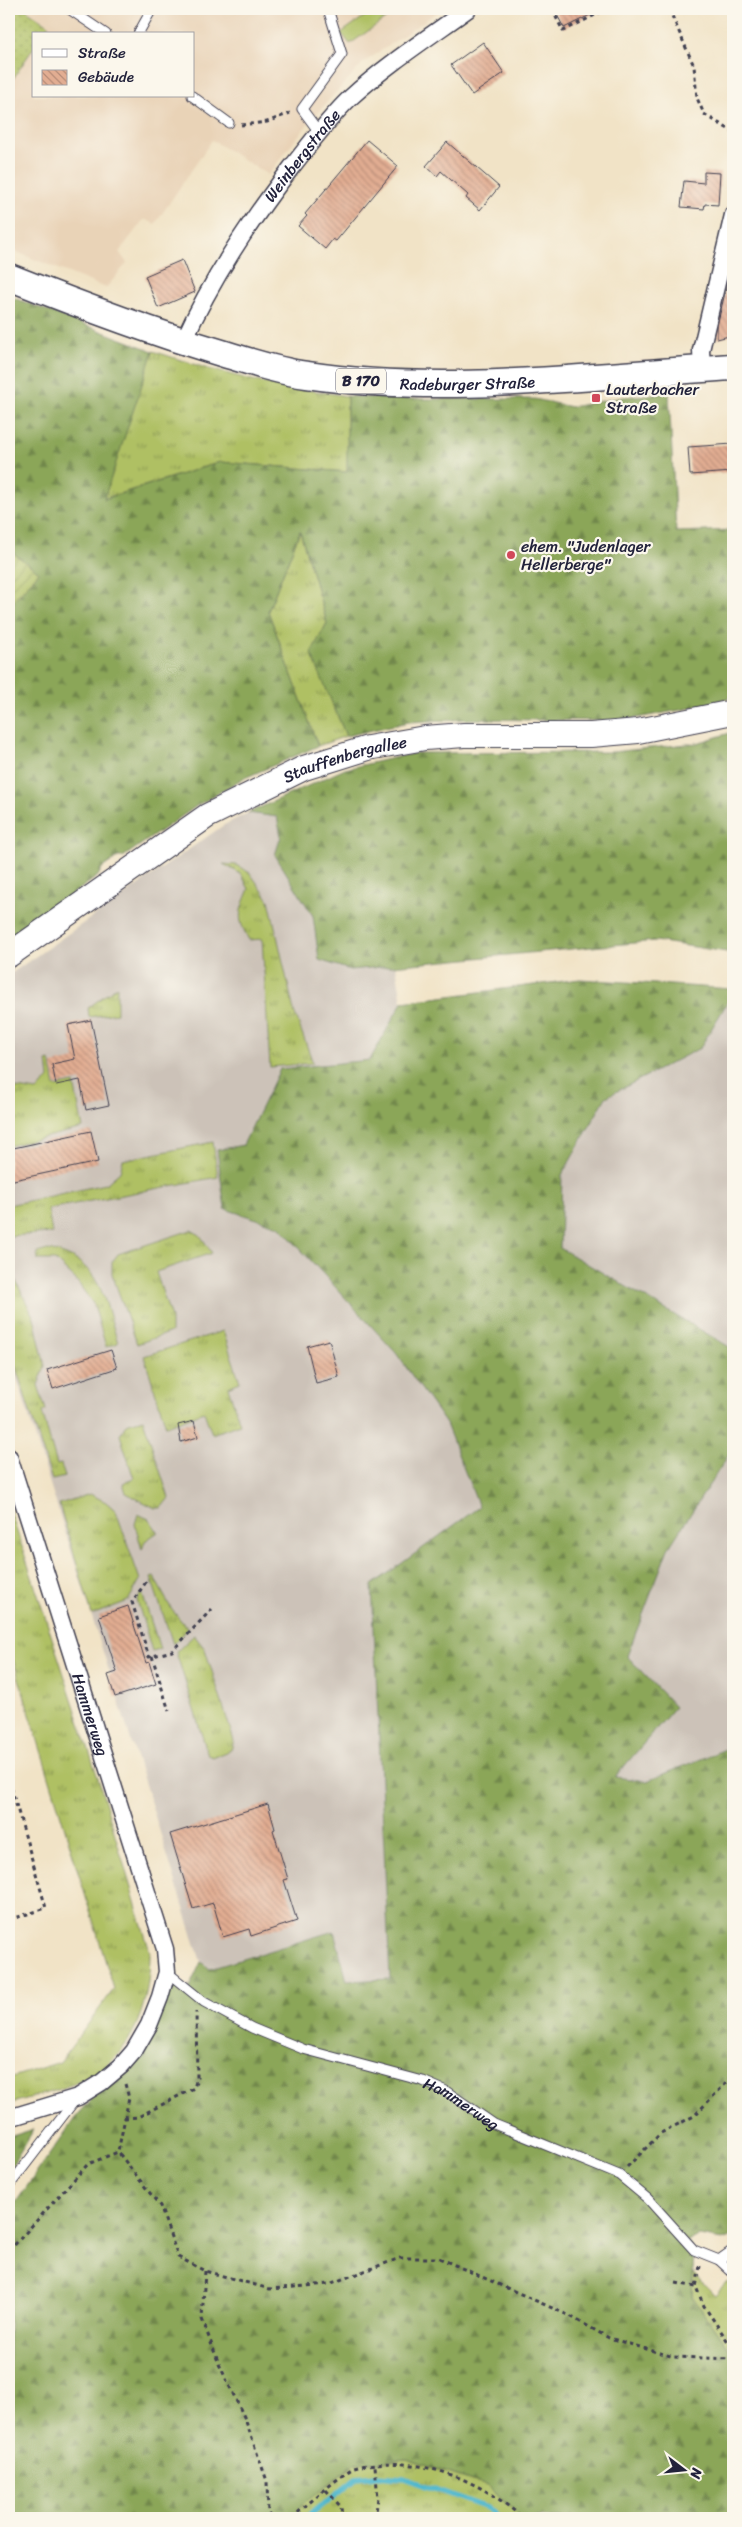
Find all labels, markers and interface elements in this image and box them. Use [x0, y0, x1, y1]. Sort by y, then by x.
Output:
legend [32, 32, 195, 98]
text: Straße [78, 40, 126, 66]
text: Gebäude [78, 64, 134, 90]
street label: Weinbergstraße [256, 102, 348, 208]
street label: Radeburger Straße [399, 367, 536, 399]
road number: B 170 [336, 368, 386, 394]
place label: Lauterbacher Straße [606, 375, 700, 422]
marker: Lauterbacher Straße [590, 392, 602, 404]
place label: ehem. "Judenlager Hellerberge" [521, 532, 651, 579]
marker: ehem. "Judenlager Hellerberge" [505, 549, 517, 561]
street label: Stauffenbergallee [277, 727, 409, 791]
street label: Hammerweg [64, 1669, 117, 1760]
street label: Hammerweg [419, 2068, 505, 2138]
north arrow [660, 2444, 710, 2494]
text: N [683, 2464, 710, 2482]

